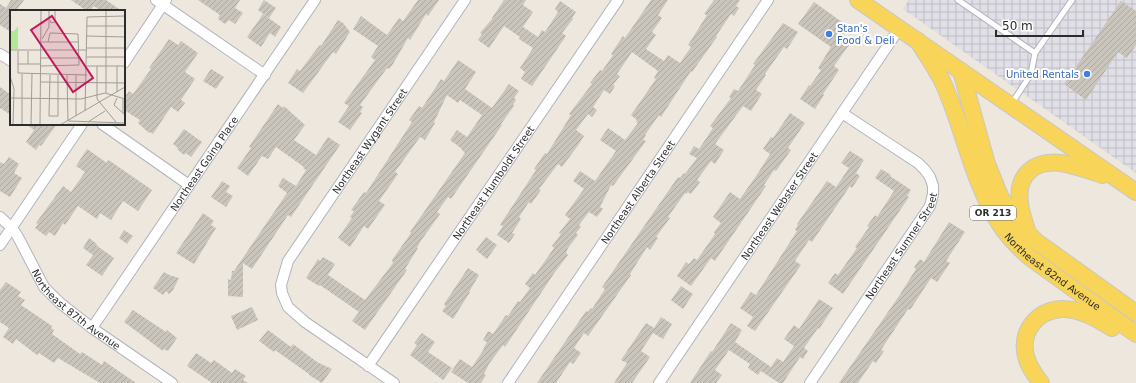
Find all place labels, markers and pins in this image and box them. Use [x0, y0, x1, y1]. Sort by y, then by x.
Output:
place label: Stan's Food & Deli [837, 23, 895, 46]
marker: Stan's Food & Deli [824, 29, 834, 39]
place label: United Rentals [1006, 69, 1079, 80]
marker: United Rentals [1082, 69, 1092, 79]

